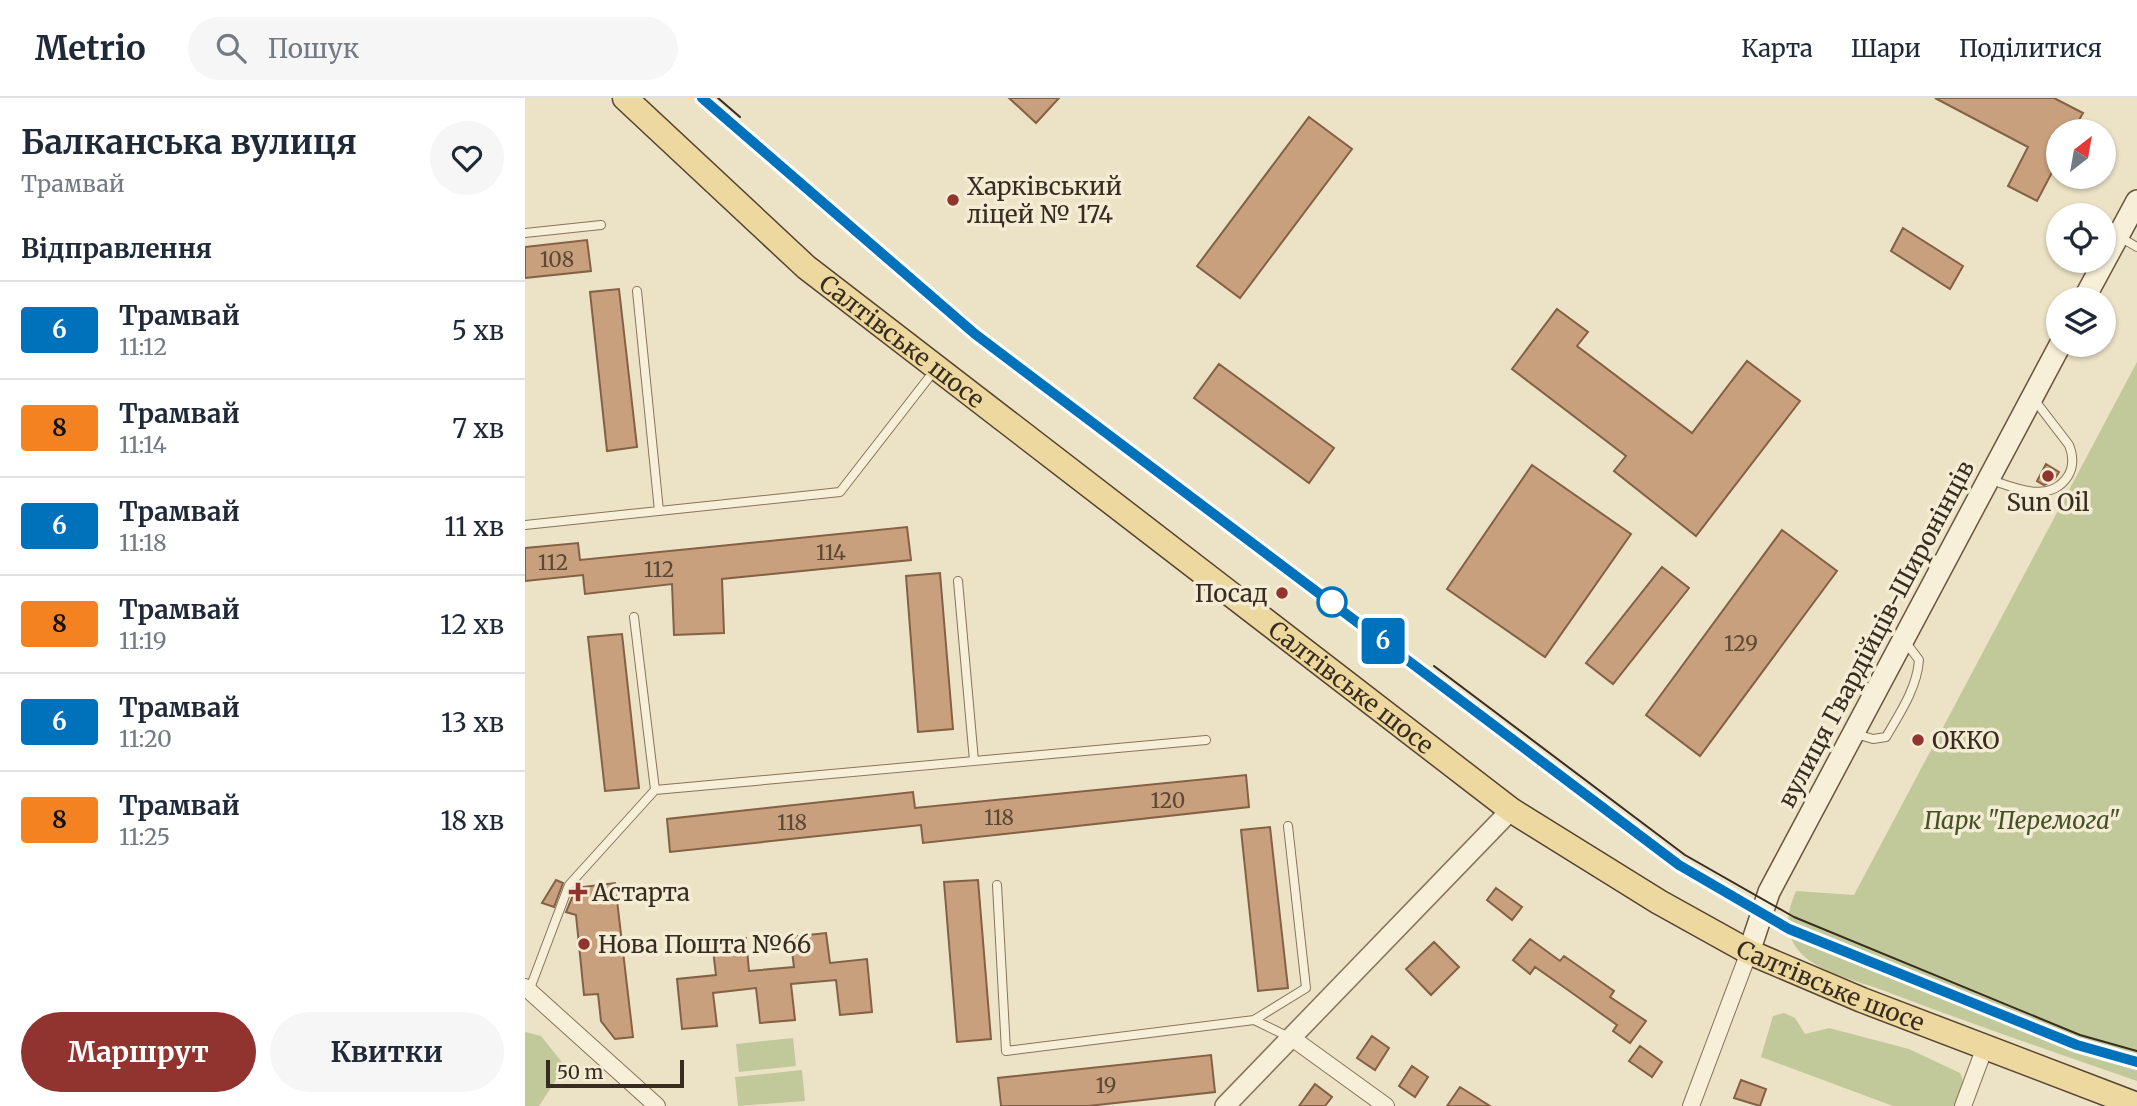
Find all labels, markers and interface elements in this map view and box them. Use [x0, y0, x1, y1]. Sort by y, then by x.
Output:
search box [188, 17, 678, 80]
text: Metrio [35, 28, 146, 69]
icon: search [212, 29, 250, 67]
text: Пошук [268, 32, 359, 65]
text: Карта [1741, 33, 1813, 64]
text: Шари [1851, 33, 1921, 64]
text: Поділитися [1959, 33, 2102, 64]
north arrow [2046, 119, 2116, 189]
map controls [2046, 119, 2116, 357]
button: heart [430, 121, 504, 195]
text: Балканська вулиця [21, 122, 357, 163]
text: Трамвай [21, 169, 125, 198]
place label: Харківський ліцей № 174 [967, 171, 1122, 230]
marker: Харківський ліцей № 174 [945, 192, 961, 208]
button: locate [2046, 203, 2116, 273]
text: Відправлення [21, 232, 212, 265]
house number: 108 [540, 246, 574, 273]
street label: Салтівське шосе [813, 268, 991, 414]
button: layers [2046, 287, 2116, 357]
text: Трамвай [119, 299, 240, 332]
text: 6 [52, 314, 67, 345]
text: 5 хв [452, 314, 504, 347]
text: 11:12 [119, 332, 167, 361]
text: Трамвай [119, 397, 240, 430]
text: 8 [52, 412, 67, 443]
text: 7 хв [452, 412, 504, 445]
text: 11:14 [119, 430, 167, 459]
street label: вулиця Гвардійців-Широнінців [1771, 455, 1981, 813]
marker: Sun Oil [2040, 468, 2056, 484]
place label: Sun Oil [2006, 487, 2090, 518]
text: Трамвай [119, 495, 240, 528]
text: 6 [52, 510, 67, 541]
text: 11 хв [444, 510, 504, 543]
text: 11:18 [119, 528, 167, 557]
house number: 114 [816, 539, 846, 566]
house number: 112 [538, 549, 568, 576]
house number: 112 [644, 556, 674, 583]
place label: Посад [1195, 578, 1268, 609]
marker: Посад [1274, 585, 1290, 601]
unlabelled marker [1317, 587, 1347, 617]
text: Трамвай [119, 593, 240, 626]
text: 8 [52, 608, 67, 639]
text: 12 хв [440, 608, 504, 641]
street label: Салтівське шосе [1263, 614, 1440, 760]
line badge: 6 [1360, 618, 1406, 664]
text: 6 [1376, 625, 1390, 656]
text: 11:19 [119, 626, 167, 655]
house number: 129 [1724, 630, 1758, 657]
text: Трамвай [119, 691, 240, 724]
text: 6 [52, 706, 67, 737]
text: 13 хв [441, 706, 504, 739]
text: 11:20 [119, 724, 172, 753]
place label: ОККО [1932, 725, 2000, 756]
marker: ОККО [1910, 732, 1926, 748]
house number: 120 [1151, 787, 1185, 814]
text: Трамвай [119, 789, 240, 822]
text: 8 [52, 804, 67, 835]
text: 18 хв [441, 804, 504, 837]
house number: 118 [984, 804, 1014, 831]
park label: Парк "Перемога" [1924, 805, 2120, 836]
house number: 118 [777, 809, 807, 836]
text: 11:25 [119, 822, 170, 851]
place label: Астарта [591, 877, 690, 908]
marker: Астарта [570, 884, 586, 900]
place label: Нова Пошта №66 [598, 929, 811, 960]
street label: Салтівське шосе [1731, 933, 1929, 1038]
marker: Нова Пошта №66 [576, 936, 592, 952]
button: Маршрут [21, 1012, 256, 1092]
button: Квитки [270, 1012, 504, 1092]
scale bar [546, 1057, 684, 1089]
text: 50 m [557, 1060, 603, 1084]
house number: 19 [1095, 1072, 1117, 1099]

